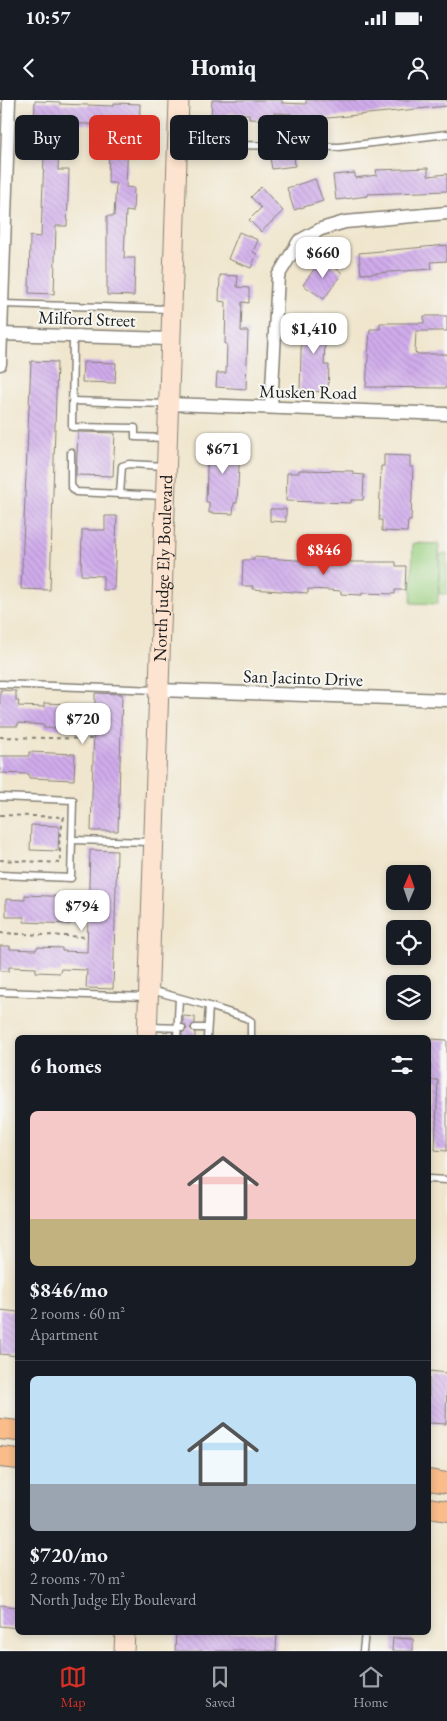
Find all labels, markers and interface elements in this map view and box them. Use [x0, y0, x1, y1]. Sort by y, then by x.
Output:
text: 10:57 [25, 5, 71, 30]
text: Homiq [191, 53, 256, 82]
icon: back [15, 54, 43, 82]
icon: person [404, 54, 432, 82]
chip: Buy [15, 115, 79, 160]
chip: Rent [89, 115, 160, 160]
chip: Filters [170, 115, 248, 160]
chip: New [258, 115, 328, 160]
pin: $660 [293, 236, 353, 279]
text: $660 [307, 242, 339, 263]
street label: Milford Street [38, 305, 136, 332]
pin: $1,410 [273, 312, 355, 355]
text: $1,410 [291, 318, 337, 339]
street label: Musken Road [259, 379, 358, 404]
pin: $671 [193, 432, 253, 475]
text: $671 [207, 438, 239, 459]
street label: North Judge Ely Boulevard [148, 473, 177, 662]
pin: $846 [294, 534, 354, 576]
text: $846 [308, 539, 340, 560]
street label: San Jacinto Drive [243, 664, 363, 691]
pin: $720 [53, 702, 113, 745]
text: $720 [67, 708, 99, 729]
north arrow [386, 865, 431, 910]
map controls [386, 865, 431, 1020]
pin: $794 [52, 890, 112, 932]
text: $794 [66, 895, 98, 916]
button: locate [386, 920, 431, 965]
button: layers [386, 975, 431, 1020]
icon: filters [388, 1051, 416, 1079]
text: 6 homes [30, 1052, 102, 1079]
icon: home [178, 1143, 268, 1233]
text: $846/mo [30, 1276, 108, 1303]
text: 2 rooms · 60 m² [30, 1303, 125, 1324]
text: Apartment [30, 1324, 98, 1345]
icon: home [178, 1409, 268, 1499]
text: $720/mo [30, 1541, 108, 1568]
text: 2 rooms · 70 m² [30, 1568, 125, 1589]
text: North Judge Ely Boulevard [30, 1589, 196, 1610]
tab: Map [59, 1663, 87, 1711]
tab: Saved [205, 1663, 235, 1711]
tab: Home [353, 1663, 388, 1711]

